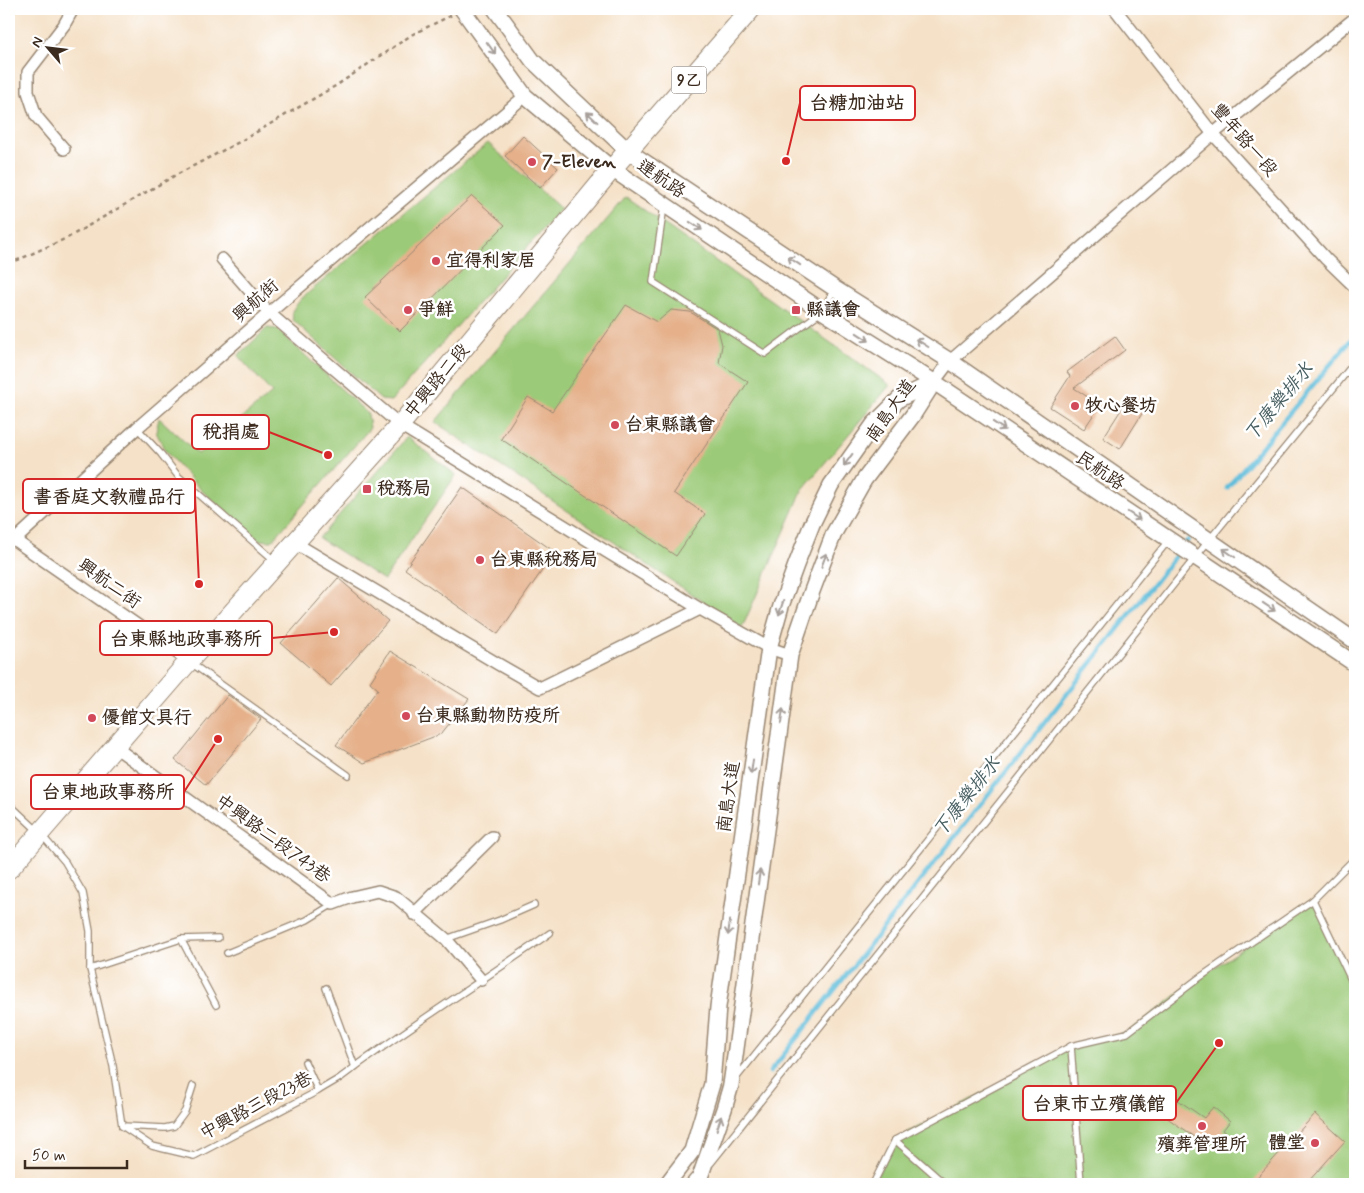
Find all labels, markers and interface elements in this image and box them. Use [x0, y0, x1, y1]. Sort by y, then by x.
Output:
north arrow [22, 22, 72, 72]
text: N [27, 34, 48, 51]
one-way arrow [486, 41, 496, 55]
road number: 9乙 [672, 66, 706, 94]
callout: 台糖加油站 [800, 86, 915, 120]
text: 台糖加油站 [809, 91, 905, 116]
street label: 豐年路一段 [1205, 98, 1283, 182]
one-way arrow [586, 111, 598, 123]
place label: 7-Eleven [542, 150, 617, 174]
street label: 連航路 [632, 154, 690, 204]
marker: 7-Eleven [526, 156, 538, 168]
one-way arrow [689, 221, 703, 231]
place label: 宜得利家居 [446, 249, 536, 273]
marker: 宜得利家居 [430, 255, 442, 267]
one-way arrow [787, 256, 801, 266]
street label: 興航街 [228, 274, 284, 328]
place label: 爭鮮 [418, 298, 454, 322]
place label: 縣議會 [806, 298, 860, 322]
marker: 爭鮮 [402, 304, 414, 316]
marker: 縣議會 [790, 304, 802, 316]
one-way arrow [856, 332, 870, 342]
one-way arrow [915, 337, 929, 347]
street label: 中興路二段 [399, 339, 475, 423]
water label: 下康樂排水 [1239, 357, 1320, 446]
street label: 南島大道 [861, 375, 921, 447]
place label: 牧心餐坊 [1085, 394, 1157, 418]
marker: 牧心餐坊 [1069, 400, 1081, 412]
place label: 台東縣議會 [625, 413, 715, 437]
callout: 稅捐處 [192, 415, 269, 449]
marker: 台東縣議會 [609, 419, 621, 431]
text: 稅捐處 [202, 420, 260, 445]
one-way arrow [992, 421, 1006, 431]
street label: 民航路 [1071, 446, 1129, 496]
one-way arrow [843, 453, 853, 467]
place label: 稅務局 [377, 477, 431, 501]
callout: 書香庭文教禮品行 [23, 479, 195, 513]
marker: 稅務局 [361, 483, 373, 495]
text: 書香庭文教禮品行 [33, 485, 185, 510]
one-way arrow [1127, 511, 1141, 522]
place label: 台東縣稅務局 [490, 548, 598, 572]
one-way arrow [1222, 548, 1236, 558]
one-way arrow [820, 553, 829, 568]
street label: 興航二街 [73, 554, 145, 614]
marker: 台東縣稅務局 [474, 554, 486, 566]
one-way arrow [776, 599, 786, 615]
one-way arrow [1262, 602, 1276, 612]
callout: 台東縣地政事務所 [100, 621, 272, 655]
text: 台東縣地政事務所 [110, 627, 262, 652]
place label: 台東縣動物防疫所 [416, 704, 560, 728]
place label: 優館文具行 [102, 706, 192, 730]
one-way arrow [777, 708, 787, 724]
marker: 台東縣動物防疫所 [400, 710, 412, 722]
marker: 優館文具行 [86, 712, 98, 724]
water label: 下康樂排水 [928, 751, 1007, 842]
one-way arrow [747, 759, 757, 775]
street label: 南島大道 [712, 760, 746, 834]
callout: 台東地政事務所 [31, 775, 184, 809]
text: 台東地政事務所 [41, 780, 175, 805]
street label: 中興路二段743巷 [210, 789, 336, 889]
one-way arrow [755, 869, 765, 885]
one-way arrow [724, 920, 734, 936]
street label: 中興路三段23巷 [195, 1066, 317, 1146]
callout: 台東市立殯儀館 [1023, 1086, 1176, 1120]
text: 台東市立殯儀館 [1032, 1092, 1166, 1117]
one-way arrow [715, 1116, 724, 1131]
marker: 殯葬管理所 [1196, 1120, 1208, 1132]
place label: 體堂 [1269, 1131, 1305, 1155]
place label: 殯葬管理所 [1157, 1133, 1247, 1157]
marker: 體堂 [1309, 1137, 1321, 1149]
scale bar [25, 1138, 128, 1170]
text: 50 m [32, 1146, 66, 1166]

